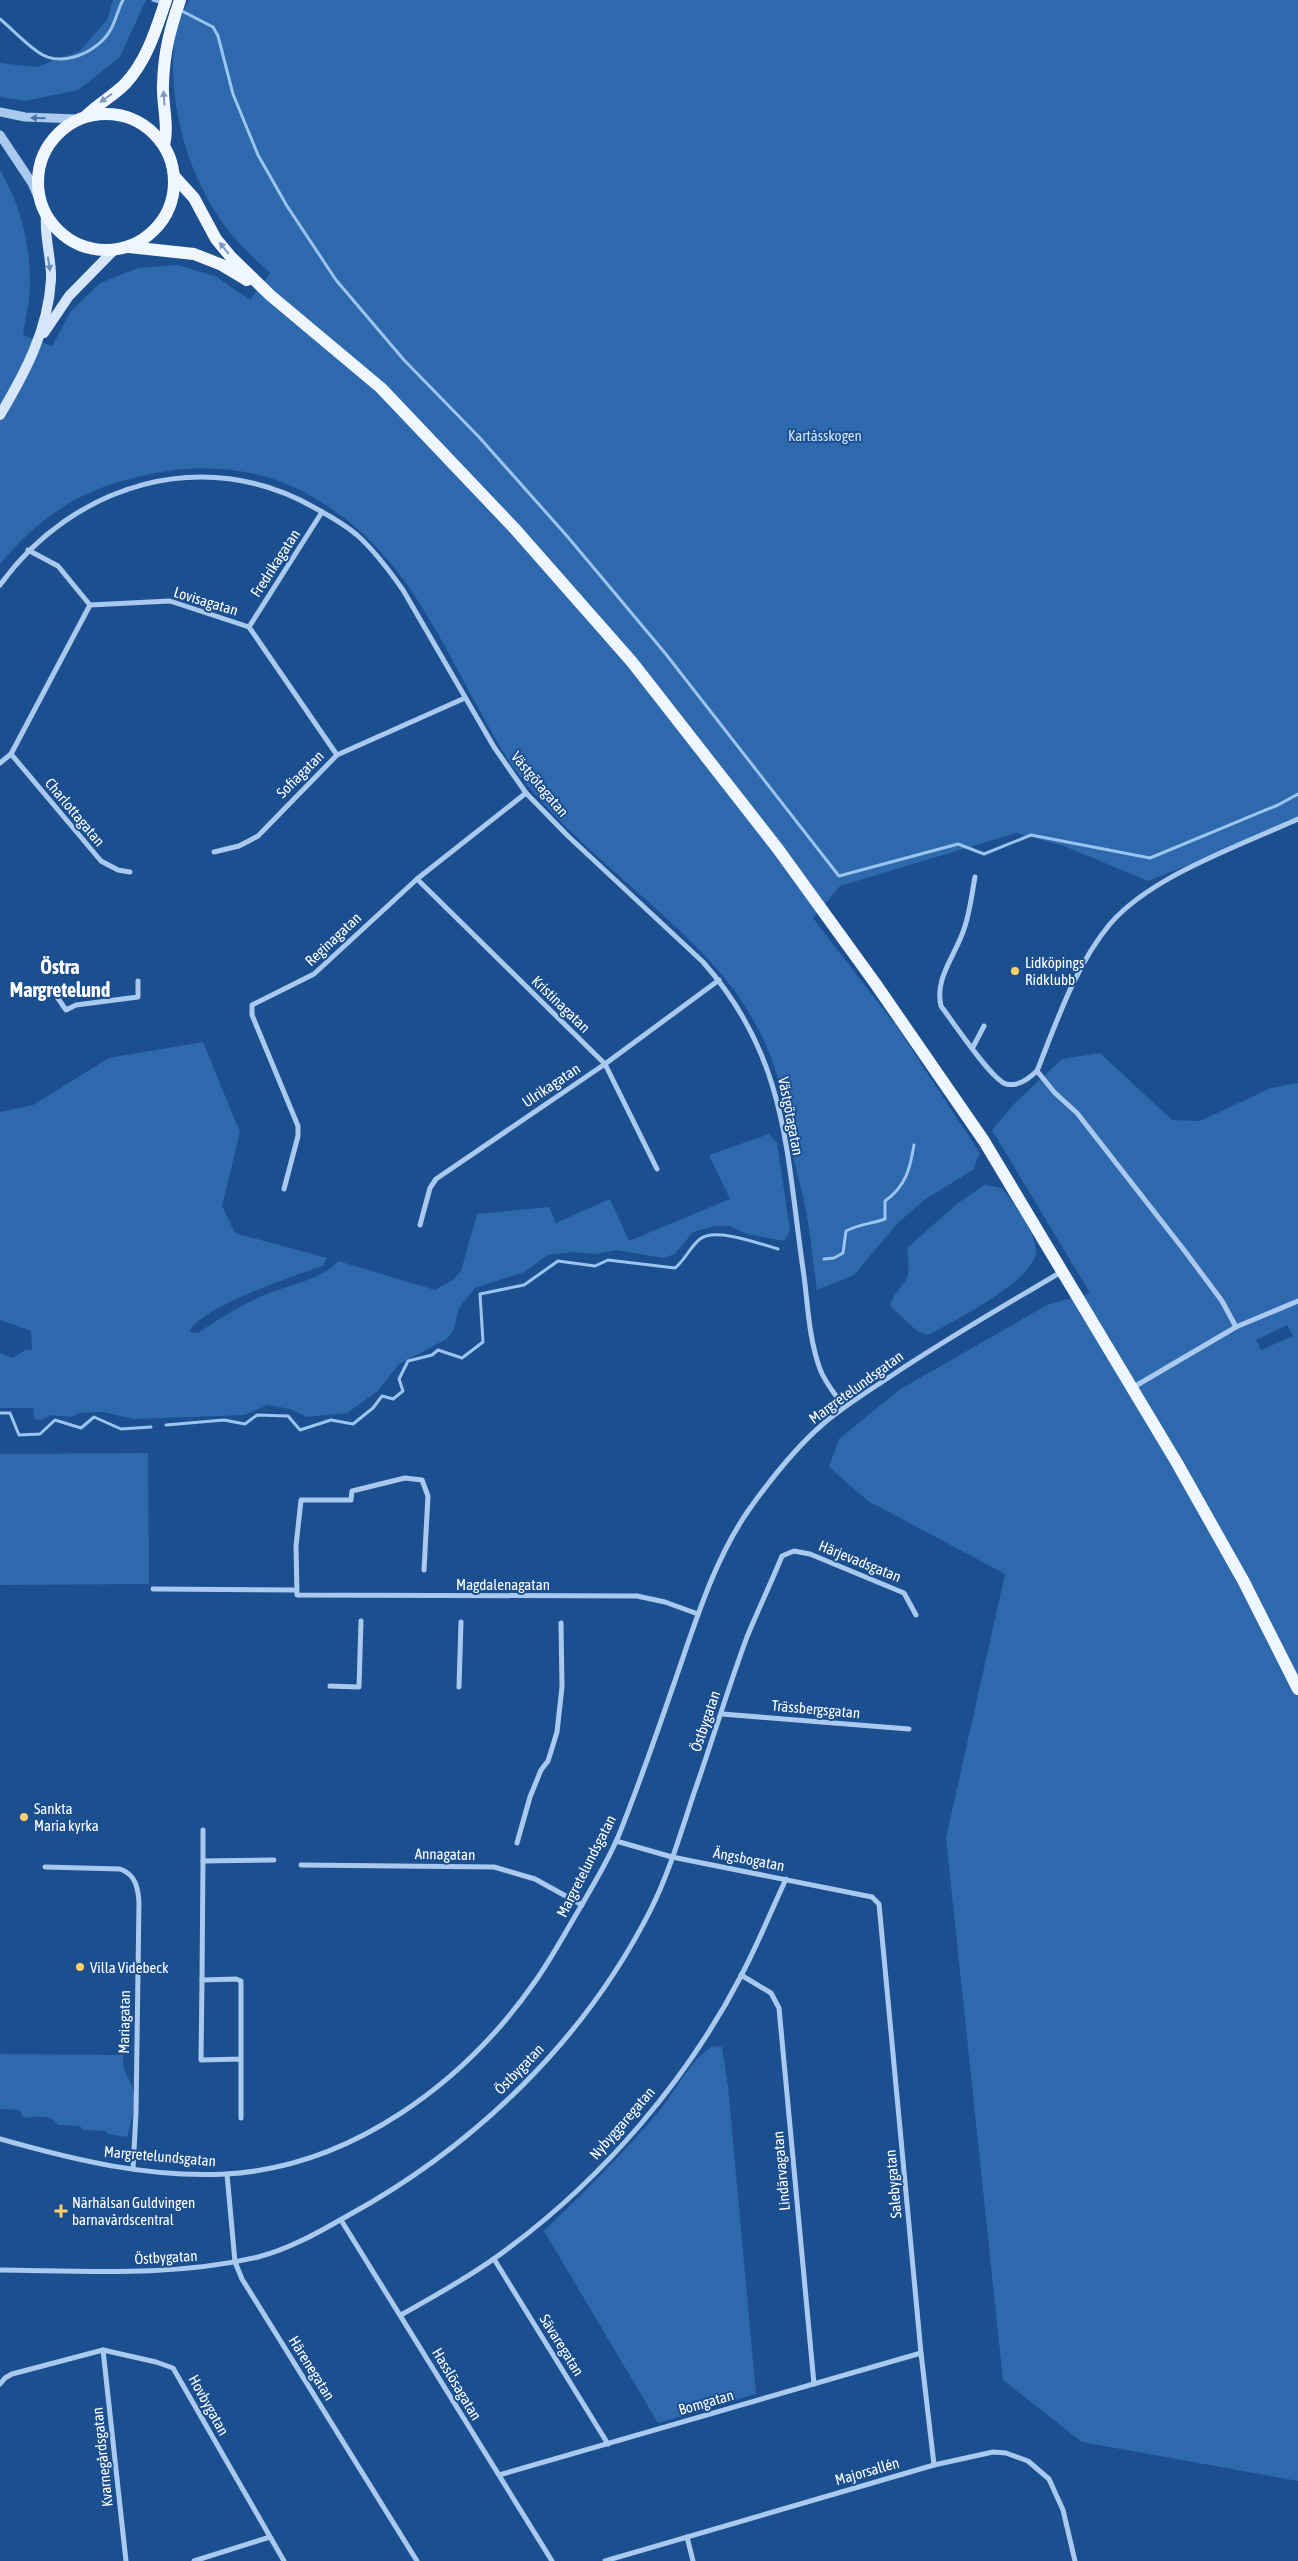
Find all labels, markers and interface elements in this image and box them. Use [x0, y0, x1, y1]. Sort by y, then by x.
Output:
one-way arrow [159, 89, 167, 105]
one-way arrow [99, 93, 113, 103]
one-way arrow [30, 113, 46, 121]
one-way arrow [218, 242, 229, 255]
one-way arrow [45, 256, 53, 272]
park label: Kartåsskogen [788, 427, 862, 444]
street label: Fredrikagatan [247, 526, 303, 600]
street label: Lovisagatan [172, 583, 240, 619]
street label: Sofiagatan [273, 747, 327, 801]
street label: Västgötagatan [508, 748, 572, 820]
street label: Charlottagatan [42, 775, 108, 849]
street label: Reginagatan [302, 909, 364, 969]
place label: Lidköpings Ridklubb [1025, 954, 1084, 988]
district label: Östra Margretelund [10, 955, 110, 1001]
marker: Lidköpings Ridklubb [1009, 965, 1021, 977]
street label: Kristinagatan [528, 972, 594, 1036]
street label: Ulrikagatan [519, 1060, 583, 1110]
street label: Västgötagatan [775, 1075, 807, 1157]
street label: Margretelundsgatan [806, 1347, 906, 1427]
street label: Härjevadsgatan [816, 1537, 904, 1585]
street label: Magdalenagatan [456, 1576, 550, 1593]
street label: Östbygatan [687, 1688, 723, 1754]
street label: Trässbergsgatan [771, 1697, 861, 1721]
place label: Sankta Maria kyrka [34, 1800, 99, 1834]
marker: Sankta Maria kyrka [18, 1811, 30, 1823]
street label: Margretelundsgatan [553, 1812, 619, 1920]
street label: Ängsbogatan [712, 1844, 786, 1874]
street label: Annagatan [415, 1845, 475, 1863]
place label: Villa Videbeck [90, 1959, 169, 1976]
marker: Villa Videbeck [74, 1961, 86, 1973]
street label: Mariagatan [115, 1990, 133, 2054]
street label: Östbygatan [491, 2040, 547, 2098]
street label: Nybyggaregatan [586, 2083, 658, 2163]
street label: Lindärvagatan [769, 2131, 793, 2211]
street label: Margretelundsgatan [103, 2143, 217, 2169]
street label: Salebygatan [882, 2149, 904, 2219]
place label: Närhälsan Guldvingen barnavårdscentral [72, 2194, 195, 2228]
marker: Närhälsan Guldvingen barnavårdscentral [54, 2204, 68, 2218]
street label: Östbygatan [134, 2247, 198, 2267]
street label: Sävaregatan [536, 2311, 588, 2379]
street label: Härenegatan [286, 2333, 338, 2403]
street label: Hasslösagatan [429, 2345, 485, 2423]
street label: Hovbygatan [185, 2372, 233, 2438]
street label: Bomgatan [676, 2386, 736, 2418]
street label: Kvarnegårdsgatan [88, 2406, 116, 2508]
street label: Majorsallén [833, 2454, 901, 2488]

